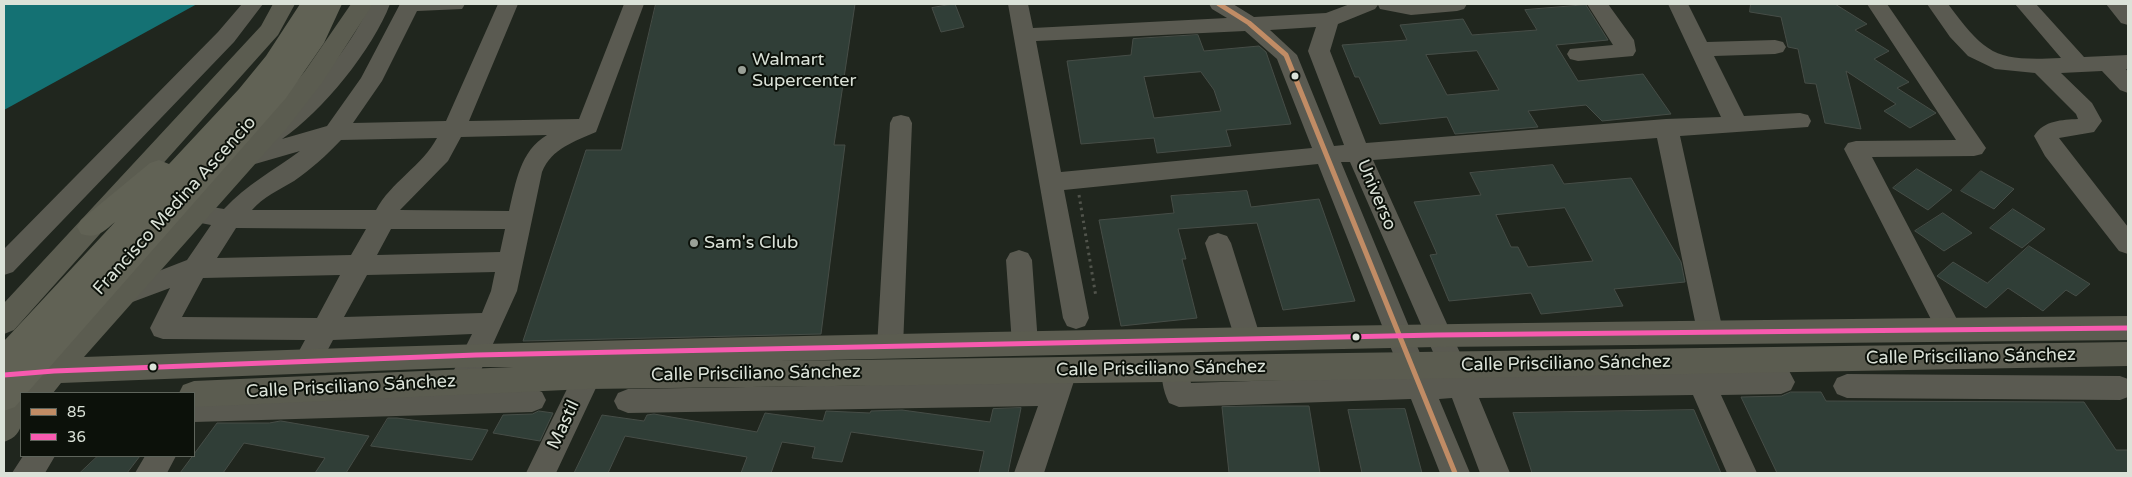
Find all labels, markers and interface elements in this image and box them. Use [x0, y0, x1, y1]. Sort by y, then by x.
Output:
place label: Walmart Supercenter [752, 49, 856, 92]
marker: Walmart Supercenter [736, 64, 748, 76]
unlabelled marker [1290, 71, 1300, 81]
street label: Francisco Medina Ascencio [89, 112, 261, 300]
street label: Universo [1351, 156, 1401, 234]
place label: Sam's Club [704, 232, 798, 254]
marker: Sam's Club [688, 237, 700, 249]
unlabelled marker [1351, 332, 1361, 342]
street label: Calle Prisciliano Sánchez [1866, 344, 2076, 370]
street label: Calle Prisciliano Sánchez [1461, 351, 1671, 377]
street label: Calle Prisciliano Sánchez [1056, 356, 1266, 382]
street label: Calle Prisciliano Sánchez [651, 361, 861, 387]
unlabelled marker [148, 362, 158, 372]
street label: Calle Prisciliano Sánchez [246, 371, 456, 403]
legend [20, 392, 195, 457]
street label: Mastil [543, 397, 585, 453]
text: 85 [67, 403, 86, 421]
text: 36 [67, 428, 86, 446]

